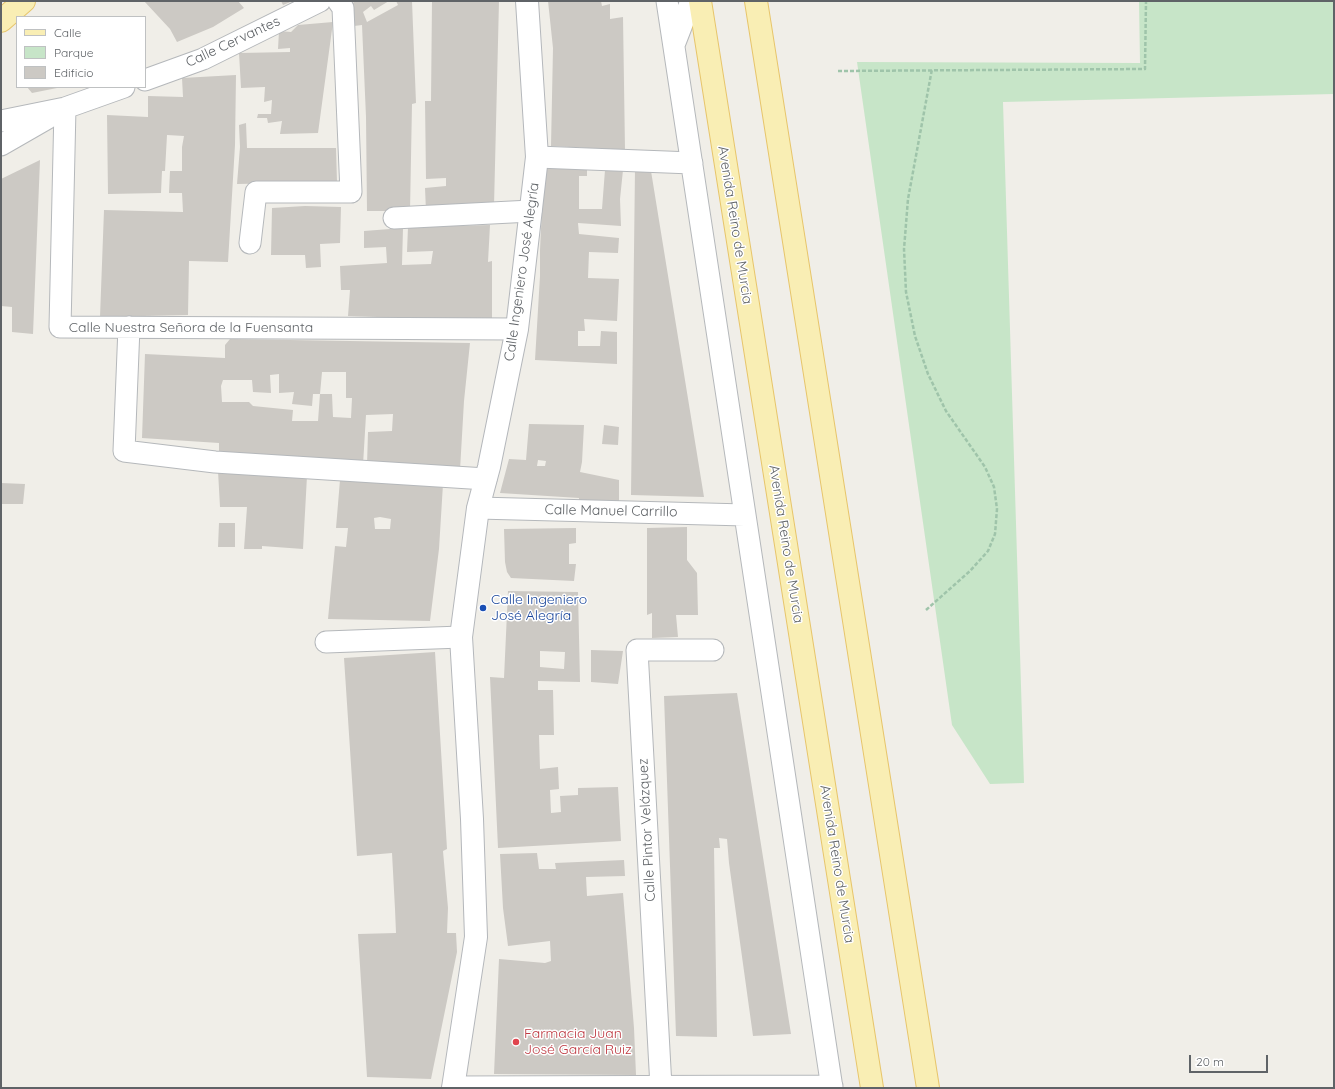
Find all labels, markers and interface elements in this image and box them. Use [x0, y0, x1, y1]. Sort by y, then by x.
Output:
street label: Calle Cervantes [183, 13, 283, 71]
legend [16, 16, 146, 88]
text: Calle [54, 25, 81, 40]
text: Parque [54, 45, 94, 60]
text: Edificio [54, 65, 94, 80]
street label: Avenida Reino de Murcia [714, 145, 756, 305]
street label: Calle Ingeniero José Alegría [501, 182, 543, 362]
street label: Calle Nuestra Señora de la Fuensanta [69, 320, 313, 336]
street label: Avenida Reino de Murcia [765, 464, 807, 624]
street label: Calle Manuel Carrillo [544, 501, 678, 521]
place label: Calle Ingeniero José Alegría [491, 592, 587, 624]
marker: Calle Ingeniero José Alegría [478, 603, 488, 613]
street label: Calle Pintor Velázquez [635, 758, 659, 902]
street label: Avenida Reino de Murcia [816, 784, 858, 944]
place label: Farmacia Juan José García Ruiz [524, 1026, 632, 1058]
marker: Farmacia Juan José García Ruiz [511, 1037, 521, 1047]
scale bar [1191, 1047, 1270, 1073]
text: 20 m [1196, 1054, 1224, 1069]

